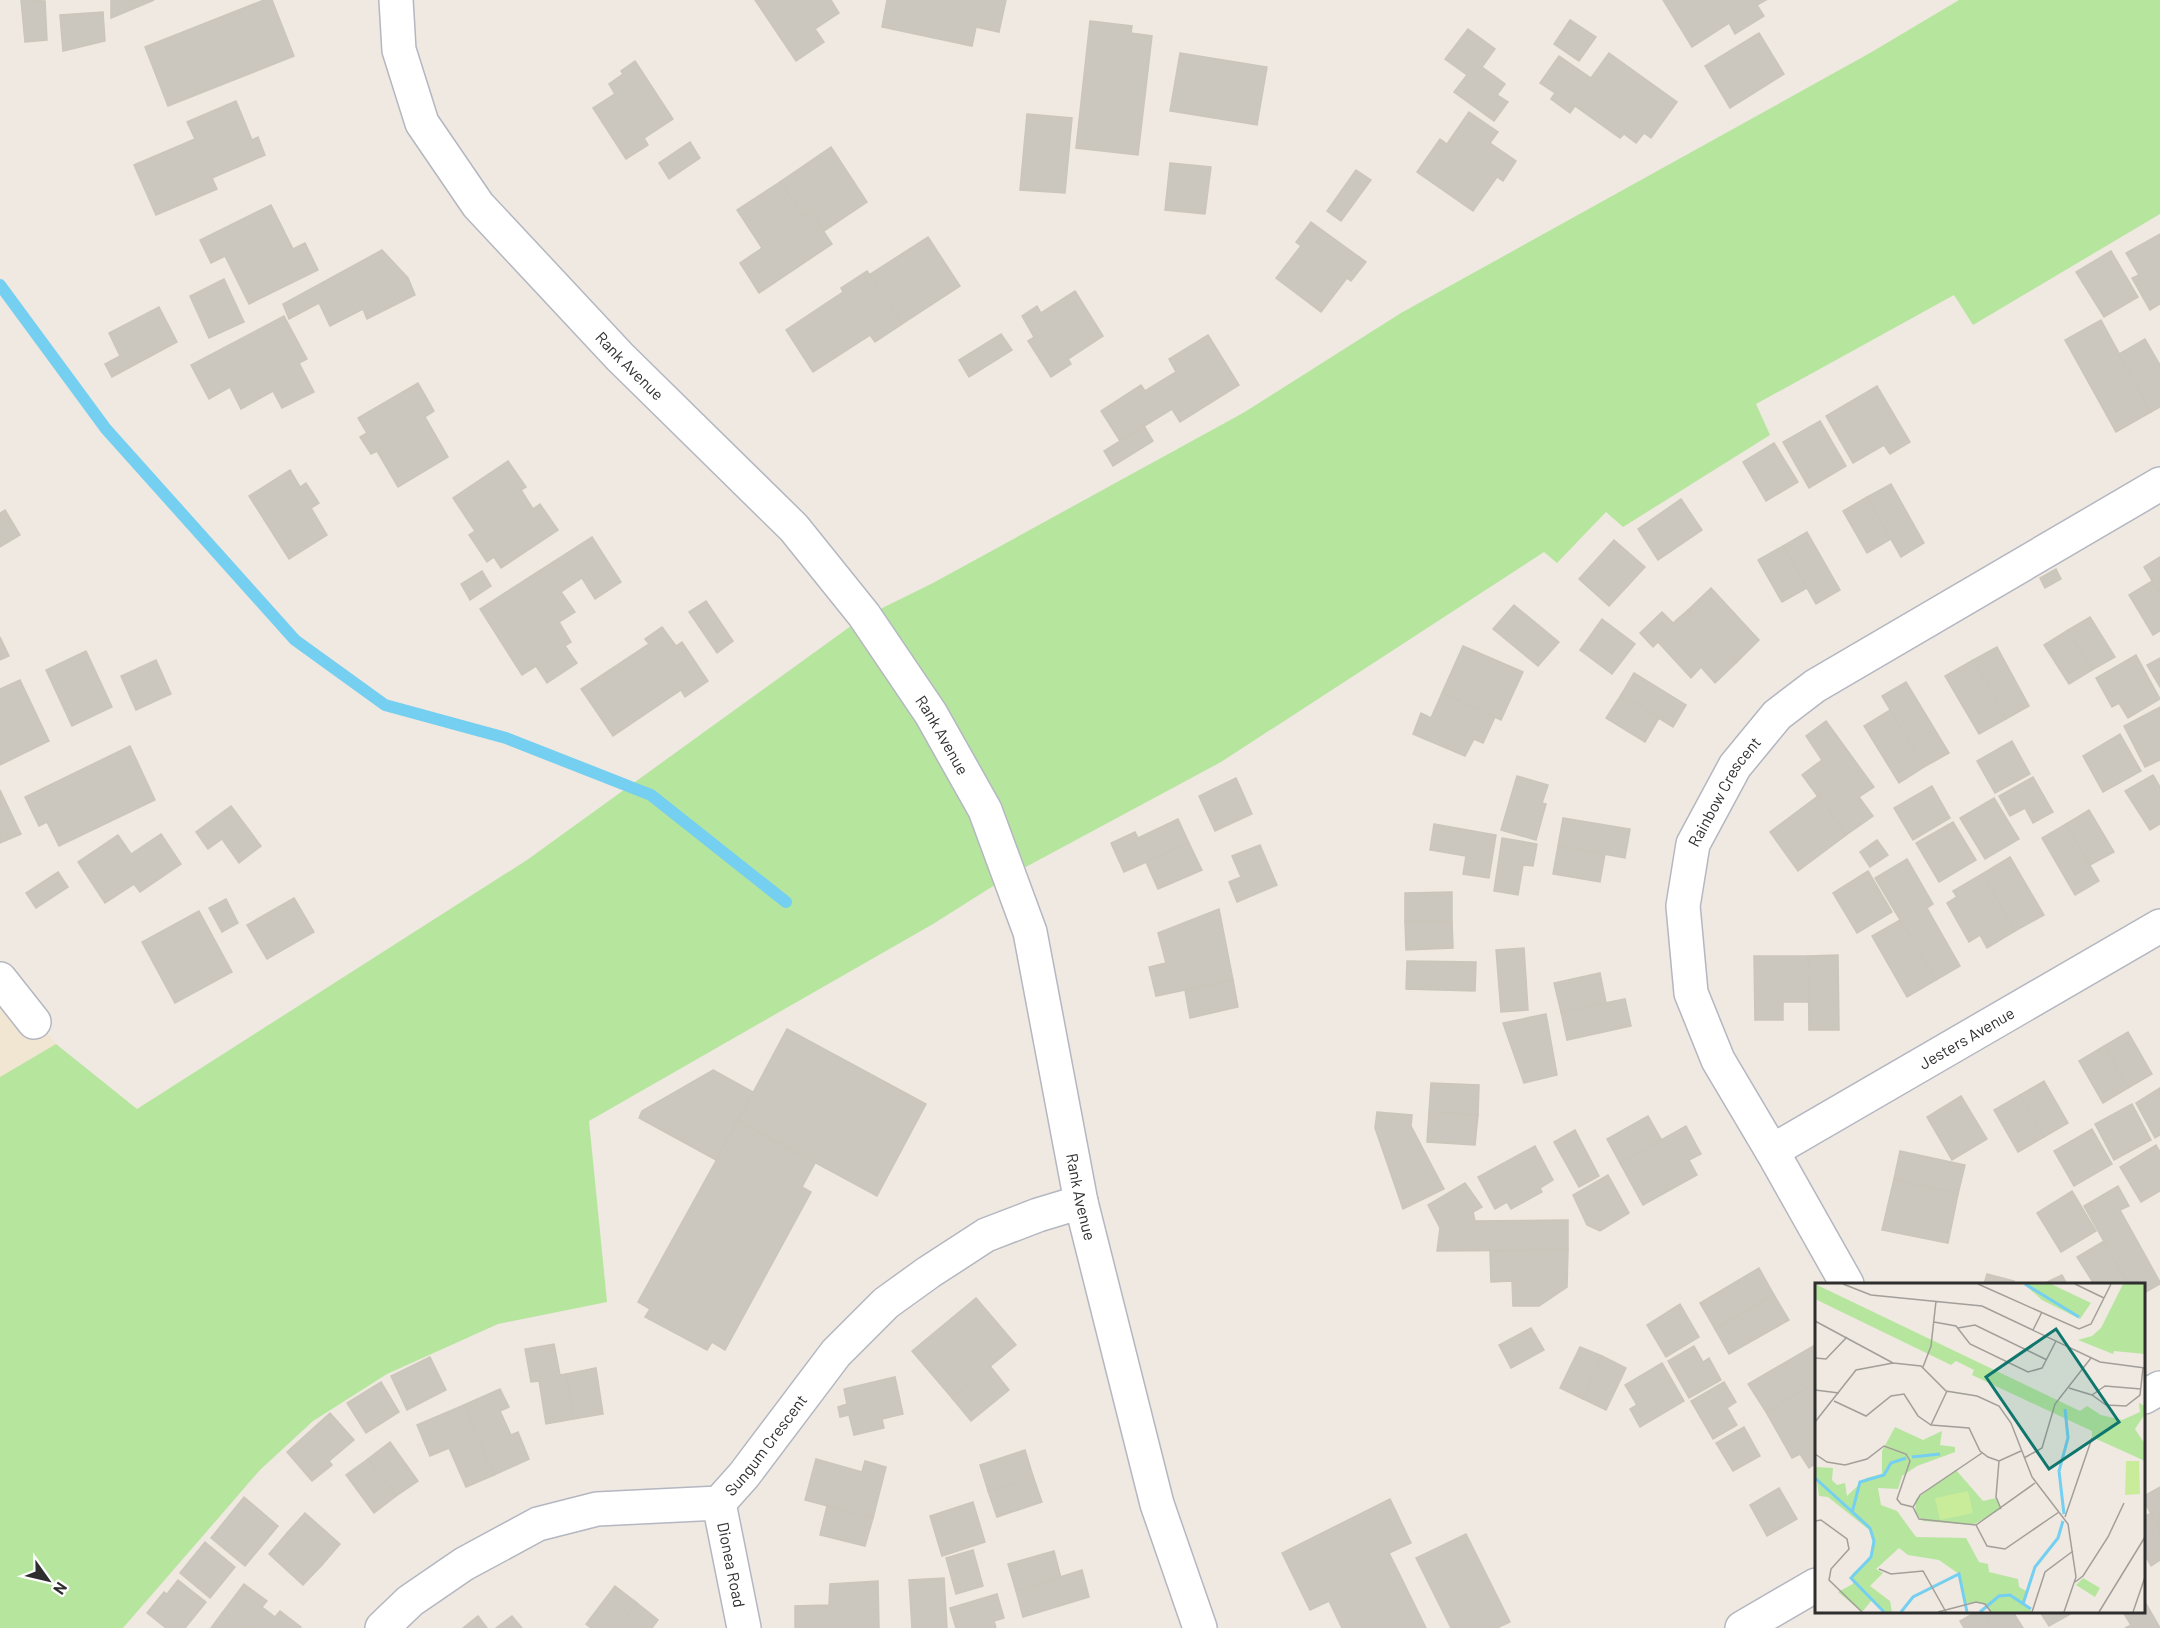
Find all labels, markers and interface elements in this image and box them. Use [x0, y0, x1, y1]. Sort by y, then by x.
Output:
street label: Rank Avenue [592, 327, 668, 404]
street label: Rank Avenue [912, 691, 973, 778]
street label: Rainbow Crescent [1683, 733, 1764, 850]
street label: Jesters Avenue [1915, 1003, 2017, 1073]
street label: Rank Avenue [1063, 1152, 1100, 1242]
inset map [1815, 1283, 2145, 1613]
street label: Sungum Crescent [720, 1390, 810, 1499]
street label: Dionea Road [714, 1520, 750, 1609]
north arrow [18, 1550, 78, 1610]
text: N [50, 1579, 72, 1598]

